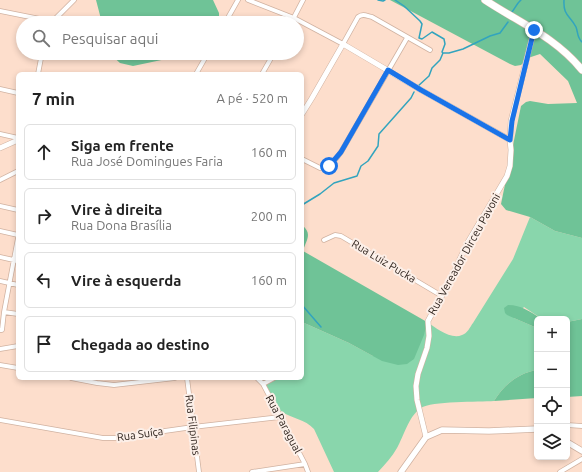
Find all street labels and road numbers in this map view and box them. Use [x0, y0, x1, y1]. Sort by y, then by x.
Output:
street label: Rua Vereador Dirceu Pavoni [426, 191, 502, 317]
street label: Rua Luiz Pucka [350, 237, 418, 285]
street label: Rua Paragual [264, 393, 304, 455]
street label: Rua Filipinas [183, 394, 203, 456]
street label: Rua Suíça [116, 425, 164, 443]

